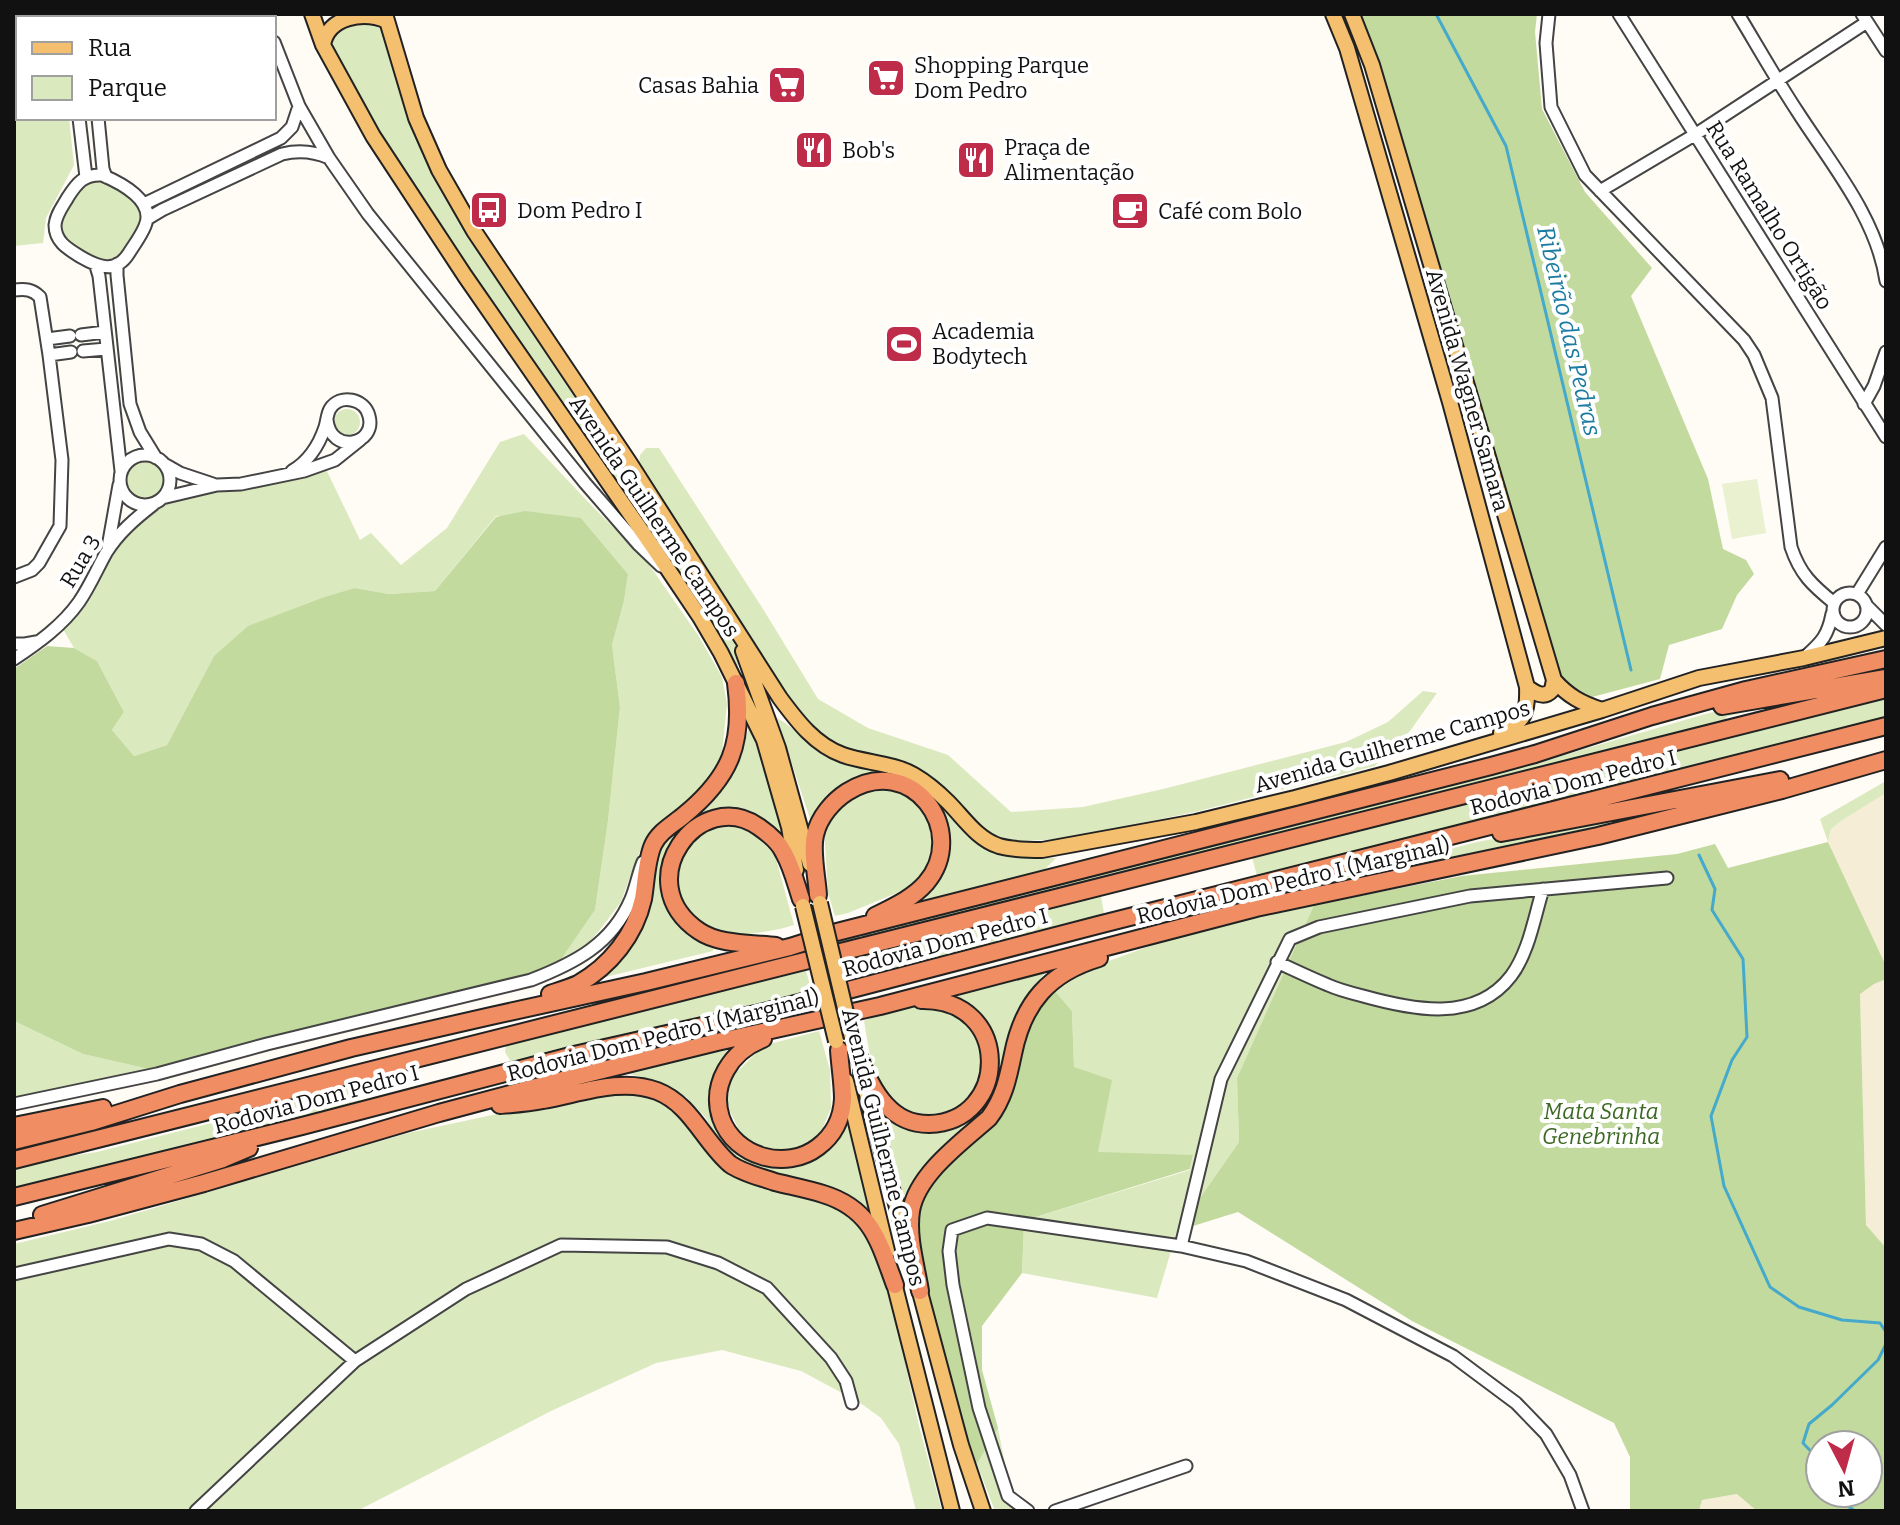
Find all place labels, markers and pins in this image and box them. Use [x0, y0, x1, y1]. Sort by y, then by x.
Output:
place label: Shopping Parque Dom Pedro [914, 52, 1089, 104]
supermarket icon: Shopping Parque Dom Pedro [865, 57, 907, 99]
supermarket icon: Casas Bahia [766, 64, 808, 106]
place label: Casas Bahia [638, 72, 759, 99]
restaurant icon: Bob's [793, 129, 835, 171]
place label: Praça de Alimentação [1004, 134, 1135, 186]
place label: Bob's [842, 137, 895, 164]
restaurant icon: Praça de Alimentação [955, 139, 997, 181]
bus stop icon: Dom Pedro I [468, 189, 510, 231]
cafe icon: Café com Bolo [1109, 190, 1151, 232]
place label: Dom Pedro I [517, 197, 643, 224]
place label: Café com Bolo [1158, 198, 1302, 225]
place label: Academia Bodytech [932, 318, 1034, 370]
sports icon: Academia Bodytech [883, 323, 925, 365]

